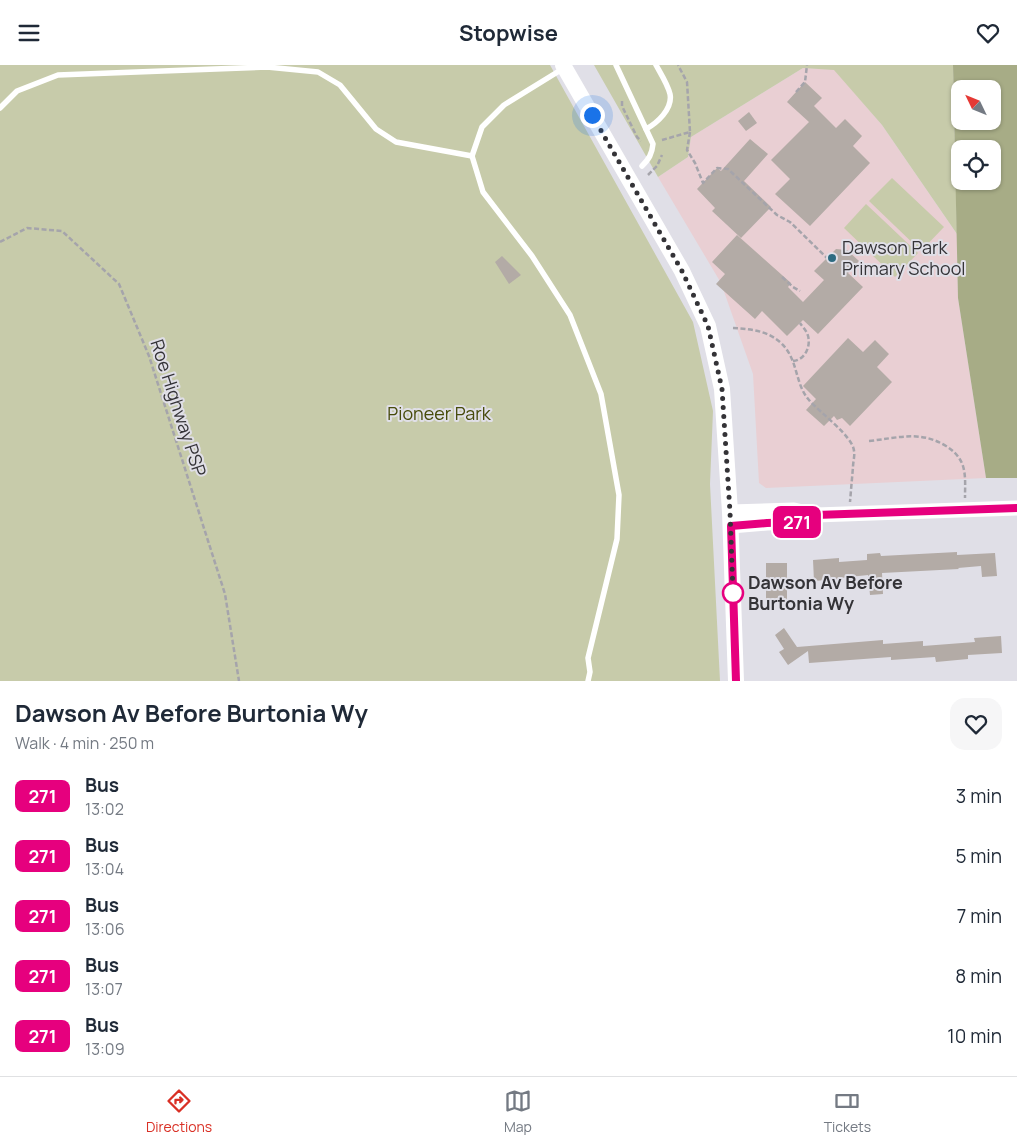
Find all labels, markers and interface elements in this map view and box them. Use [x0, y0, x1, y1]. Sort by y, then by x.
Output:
text: Stopwise [459, 18, 558, 48]
icon: menu [15, 19, 43, 47]
icon: heart [974, 19, 1002, 47]
north arrow [951, 80, 1001, 130]
map controls [951, 80, 1001, 190]
your location [580, 103, 605, 128]
button: locate [951, 140, 1001, 190]
place label: Dawson Park Primary School [842, 235, 966, 280]
marker: Dawson Park Primary School [826, 252, 838, 264]
street label: Roe Highway PSP [145, 336, 212, 479]
park label: Pioneer Park [387, 401, 492, 425]
line badge: 271 [768, 506, 826, 538]
text: 271 [783, 510, 811, 534]
place label: Dawson Av Before Burtonia Wy [748, 570, 903, 615]
marker: Dawson Av Before Burtonia Wy [722, 582, 744, 604]
text: Dawson Av Before Burtonia Wy [15, 696, 368, 729]
button: heart [950, 698, 1002, 750]
text: Walk · 4 min · 250 m [15, 732, 154, 754]
text: Bus [85, 772, 119, 798]
text: 3 min [956, 783, 1002, 809]
text: 271 [28, 784, 57, 808]
text: 13:02 [85, 798, 124, 820]
text: Bus [85, 832, 119, 858]
text: 5 min [955, 843, 1002, 869]
text: 271 [28, 844, 57, 868]
text: 13:04 [85, 858, 124, 880]
text: Bus [85, 892, 119, 918]
text: 7 min [957, 903, 1002, 929]
text: 271 [28, 904, 57, 928]
text: 13:06 [85, 918, 125, 940]
text: Bus [85, 952, 119, 978]
text: 8 min [955, 963, 1002, 989]
text: 271 [28, 964, 57, 988]
text: 13:07 [85, 978, 123, 1000]
text: Bus [85, 1012, 119, 1038]
text: 10 min [947, 1023, 1002, 1049]
text: 271 [28, 1024, 57, 1048]
text: 13:09 [85, 1038, 125, 1060]
tab: Directions [146, 1087, 212, 1136]
tab: Map [504, 1087, 532, 1136]
tab: Tickets [824, 1087, 871, 1136]

